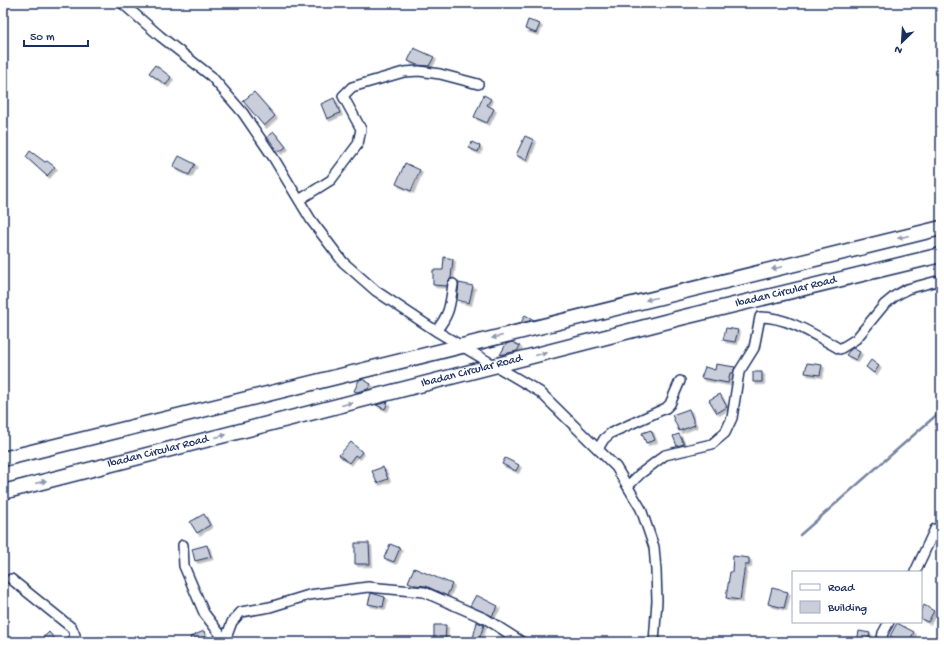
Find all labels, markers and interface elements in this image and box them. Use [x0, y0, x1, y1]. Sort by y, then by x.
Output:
scale bar [24, 22, 88, 48]
north arrow [882, 22, 922, 62]
text: 50 m [30, 31, 55, 45]
text: N [893, 42, 904, 56]
one-way arrow [897, 234, 909, 240]
one-way arrow [771, 265, 783, 271]
street label: Ibadan Circular Road [734, 273, 839, 311]
one-way arrow [644, 296, 656, 302]
one-way arrow [491, 334, 503, 340]
one-way arrow [535, 351, 547, 357]
street label: Ibadan Circular Road [420, 352, 525, 391]
one-way arrow [341, 400, 353, 406]
street label: Ibadan Circular Road [106, 432, 211, 472]
one-way arrow [215, 433, 227, 439]
one-way arrow [35, 479, 47, 485]
legend [792, 571, 922, 623]
text: Road [828, 582, 855, 596]
text: Building [827, 602, 867, 616]

